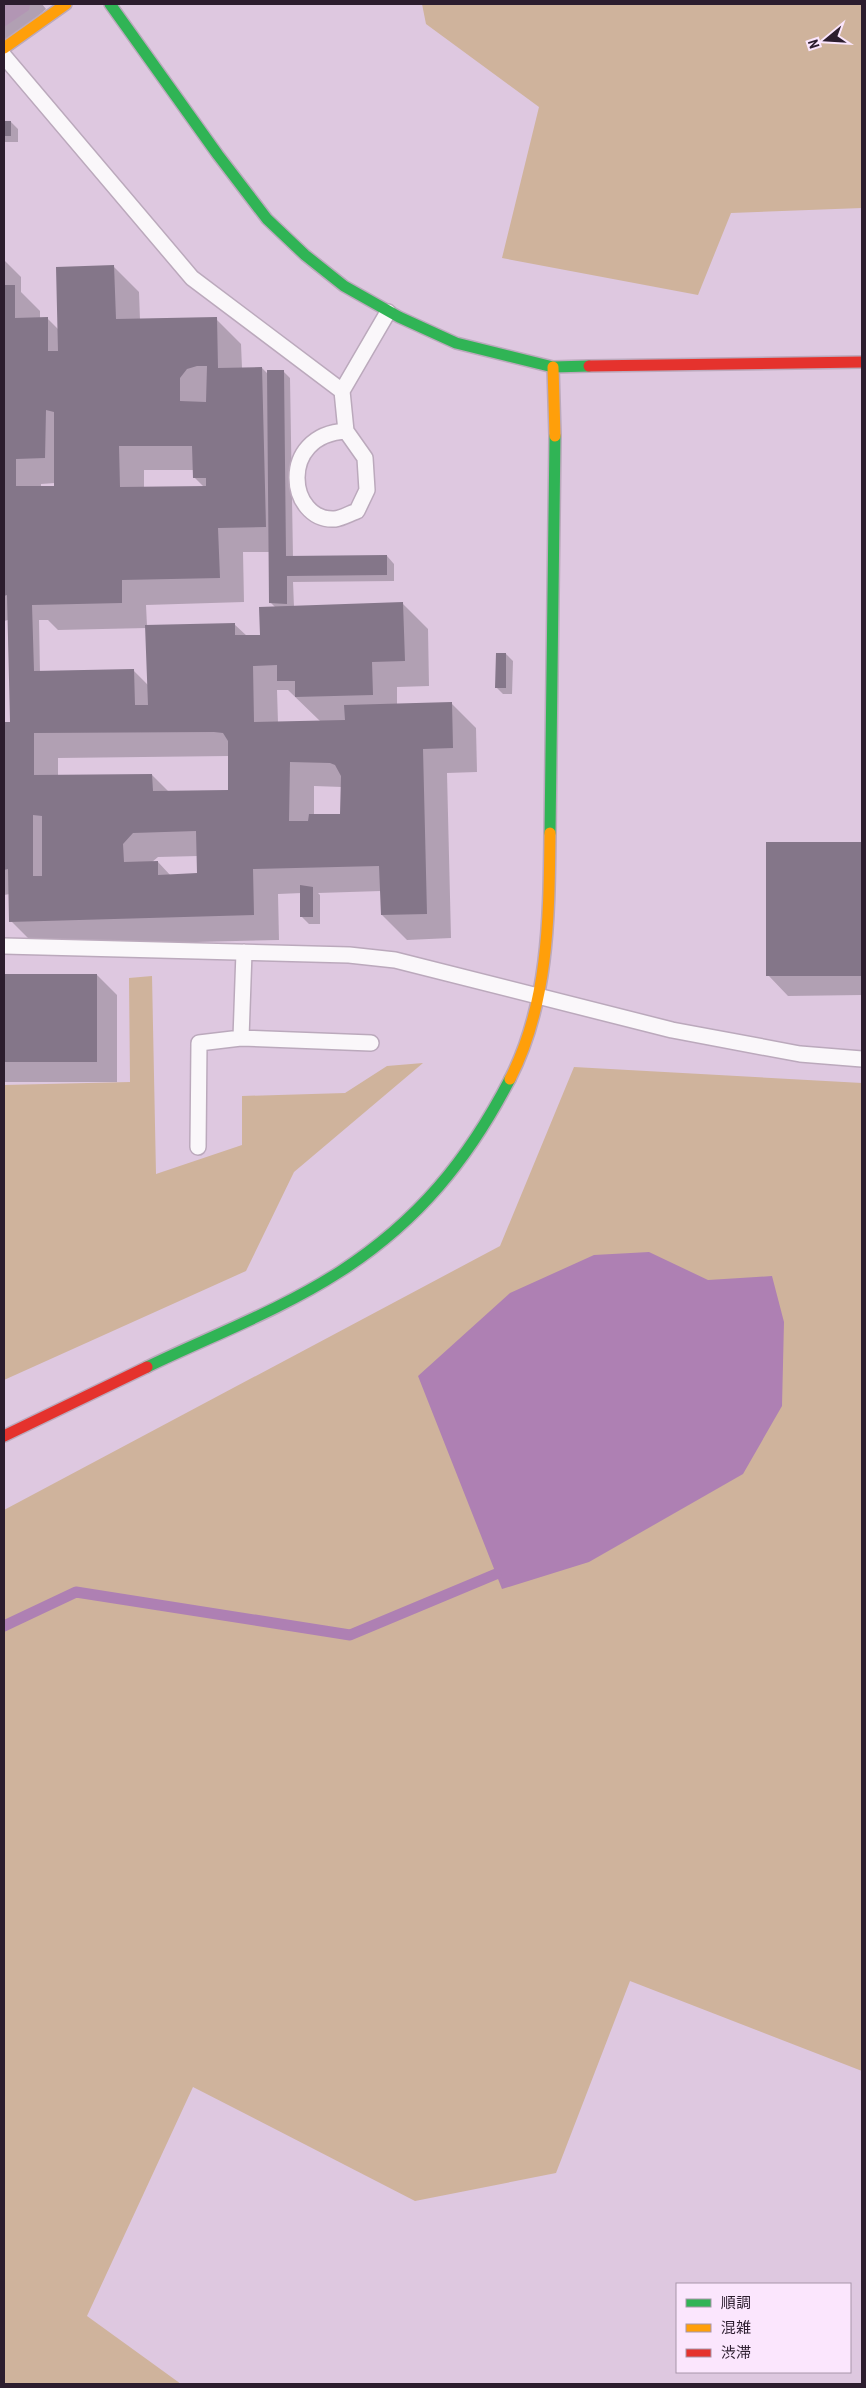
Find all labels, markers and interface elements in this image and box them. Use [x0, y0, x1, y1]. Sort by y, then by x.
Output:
north arrow [801, 15, 851, 65]
text: N [805, 37, 823, 51]
legend [676, 2283, 851, 2373]
text: 順調 [721, 2294, 751, 2312]
text: 混雑 [721, 2319, 751, 2337]
text: 渋滞 [721, 2344, 751, 2362]

